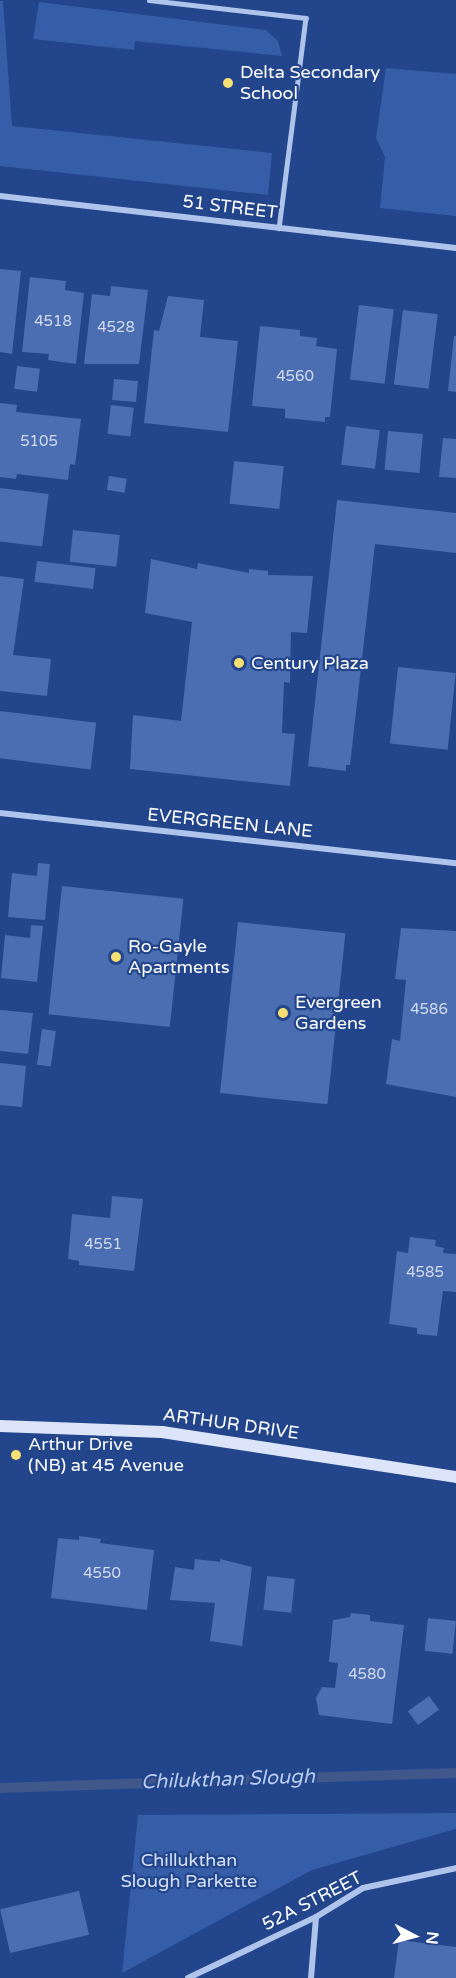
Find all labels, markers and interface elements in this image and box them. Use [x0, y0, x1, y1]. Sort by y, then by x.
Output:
place label: Delta Secondary School [240, 62, 380, 104]
marker: Delta Secondary School [221, 76, 235, 90]
street label: 51 STREET [181, 190, 279, 224]
house number: 4518 [34, 313, 72, 331]
house number: 4528 [97, 319, 135, 337]
house number: 4560 [276, 368, 314, 386]
house number: 5105 [20, 433, 58, 451]
place label: Century Plaza [251, 652, 369, 674]
marker: Century Plaza [232, 656, 246, 670]
street label: EVERGREEN LANE [146, 804, 314, 842]
place label: Ro-Gayle Apartments [128, 936, 230, 978]
marker: Ro-Gayle Apartments [109, 950, 123, 964]
place label: Evergreen Gardens [295, 992, 382, 1034]
house number: 4586 [410, 1001, 448, 1019]
marker: Evergreen Gardens [276, 1006, 290, 1020]
house number: 4551 [84, 1236, 122, 1254]
house number: 4585 [406, 1264, 444, 1282]
street label: ARTHUR DRIVE [161, 1404, 301, 1444]
place label: Arthur Drive (NB) at 45 Avenue [28, 1434, 184, 1476]
marker: Arthur Drive (NB) at 45 Avenue [9, 1448, 23, 1462]
house number: 4550 [83, 1565, 121, 1583]
house number: 4580 [348, 1666, 386, 1684]
water label: Chilukthan Slough [141, 1765, 315, 1795]
park label: Chillukthan Slough Parkette [121, 1850, 257, 1892]
street label: 52A STREET [259, 1867, 365, 1935]
north arrow [384, 1906, 444, 1966]
text: N [421, 1930, 443, 1945]

